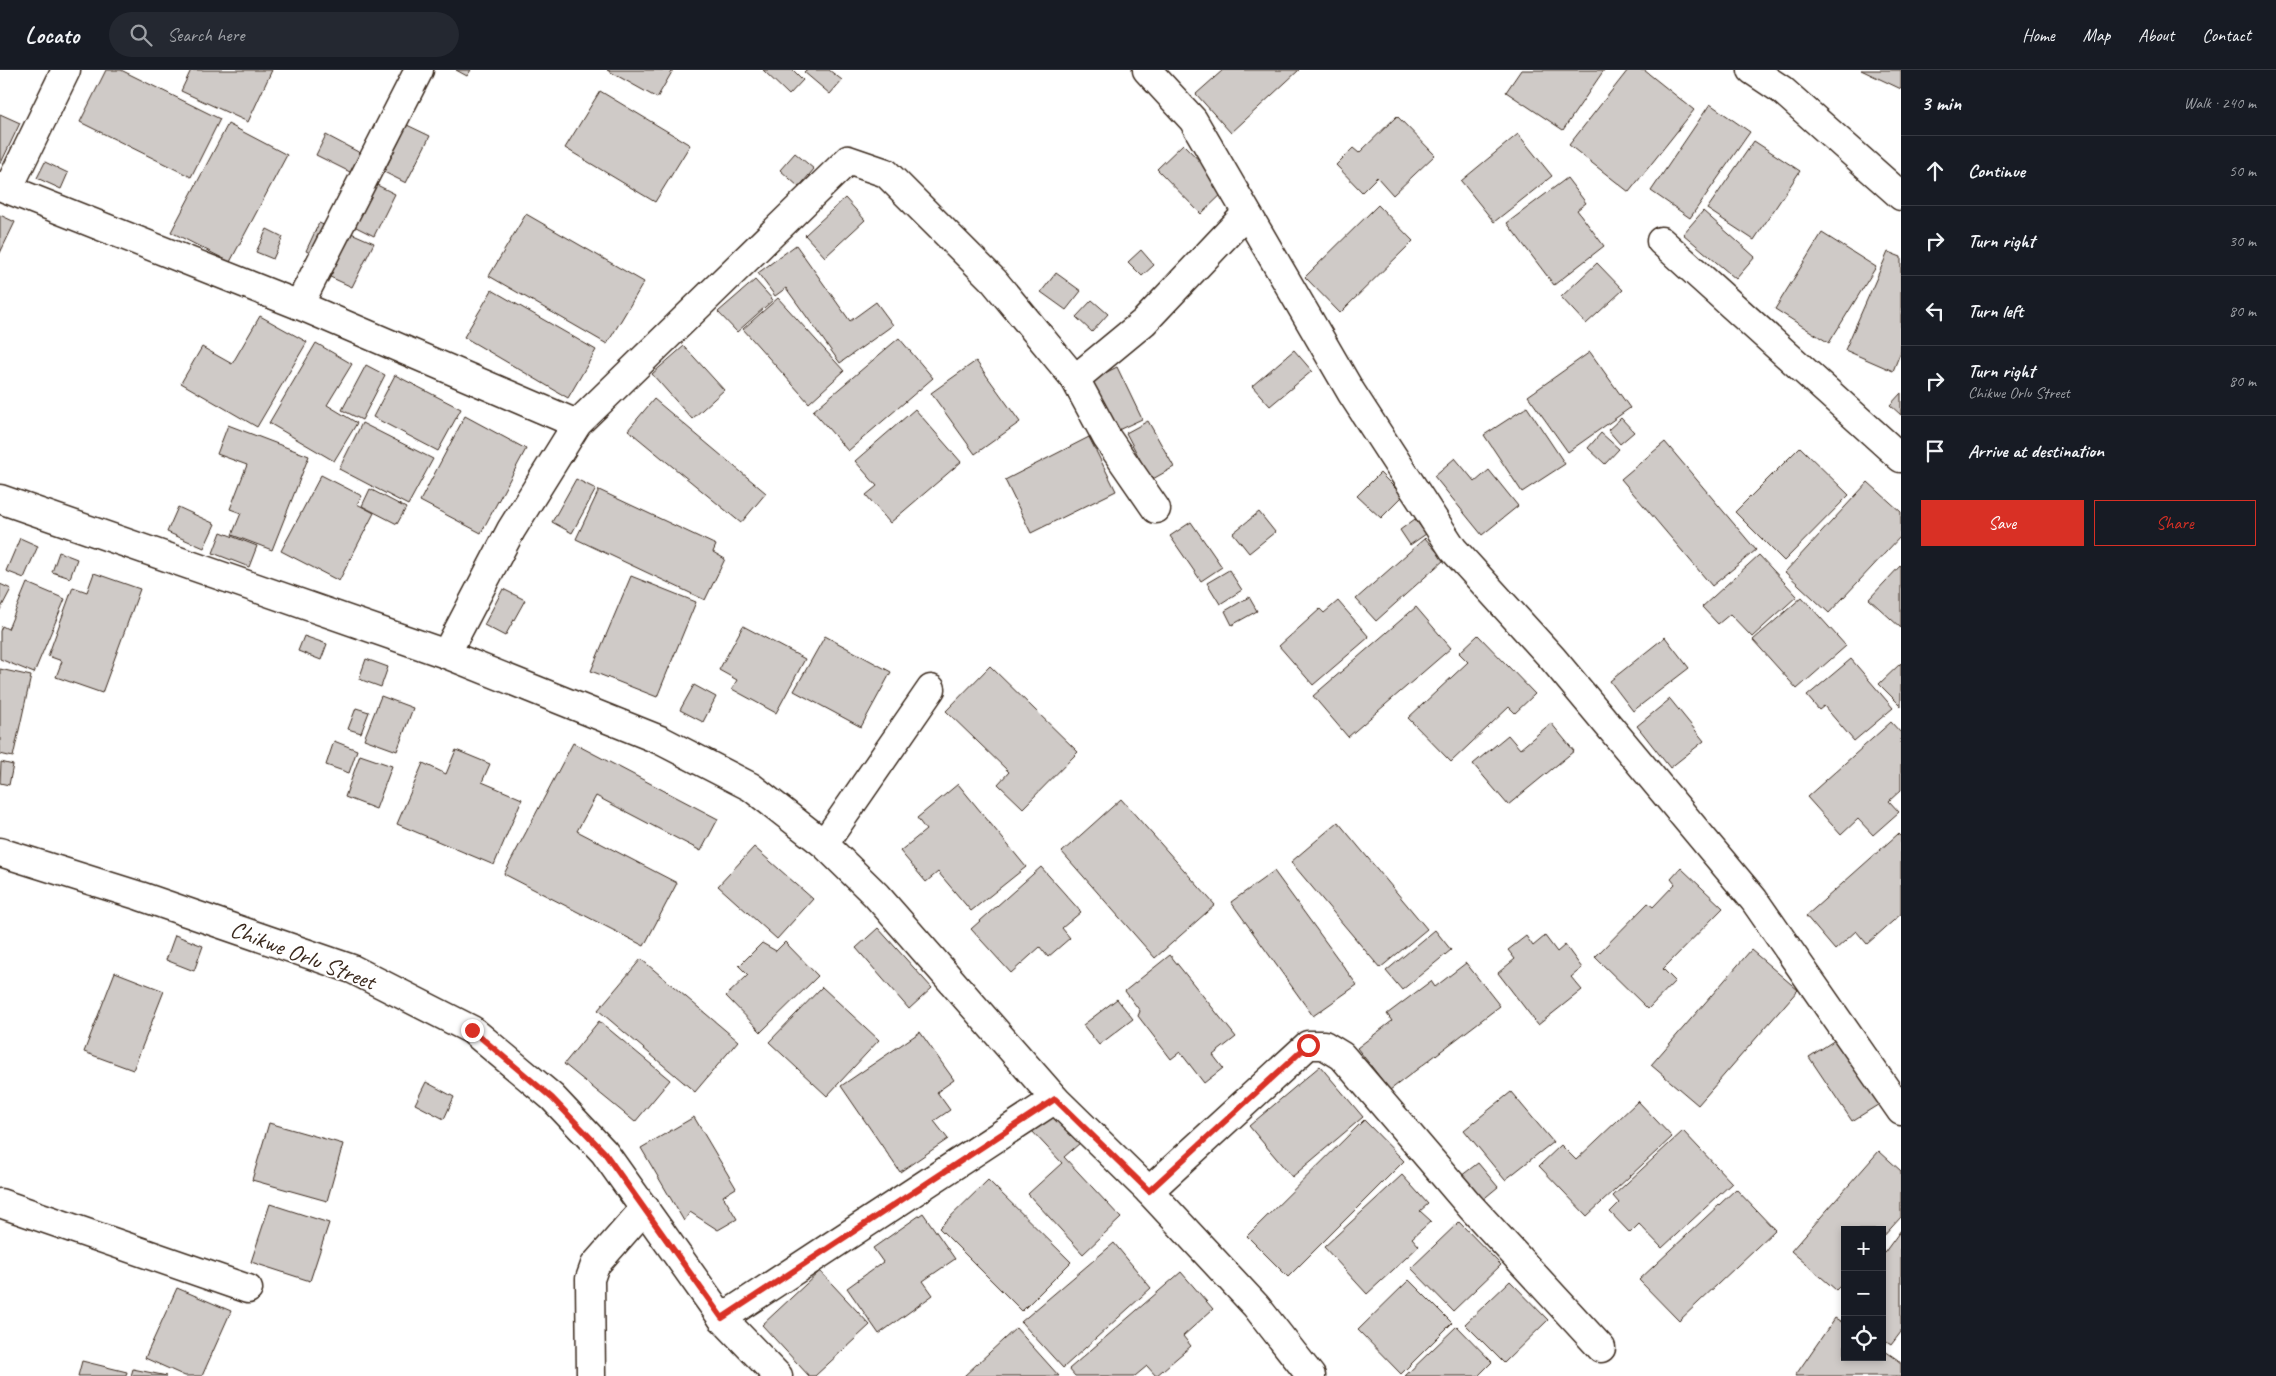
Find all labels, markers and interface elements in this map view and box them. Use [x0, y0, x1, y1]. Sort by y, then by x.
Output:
search box [109, 12, 459, 57]
text: Locato [25, 20, 79, 50]
icon: search [127, 21, 155, 49]
text: Search here [167, 23, 245, 47]
text: Home [2022, 24, 2055, 46]
text: Map [2083, 24, 2110, 46]
text: About [2138, 24, 2174, 46]
text: Contact [2202, 24, 2251, 46]
text: 3 min [1921, 90, 1961, 116]
text: Walk · 240 m [2184, 93, 2256, 113]
icon: ahead [1921, 157, 1949, 185]
text: Continue [1968, 159, 2025, 183]
text: 50 m [2229, 161, 2256, 181]
icon: right [1921, 227, 1949, 255]
text: Turn right [1968, 229, 2035, 253]
text: 30 m [2229, 231, 2256, 251]
icon: left [1921, 297, 1949, 325]
text: Turn left [1968, 299, 2023, 323]
text: 80 m [2229, 301, 2256, 321]
text: Turn right [1968, 359, 2035, 383]
icon: right [1921, 367, 1949, 395]
text: 80 m [2229, 371, 2256, 391]
text: Chikwe Orlu Street [1968, 383, 2070, 403]
icon: arrive [1921, 437, 1949, 465]
text: Arrive at destination [1968, 439, 2104, 463]
button: Save [1921, 500, 2084, 546]
button: Share [2094, 500, 2256, 546]
street label: Chikwe Orlu Street [226, 914, 382, 997]
route end [461, 1019, 484, 1042]
route start [1297, 1034, 1320, 1057]
map controls [1841, 1226, 1886, 1361]
button: + [1841, 1226, 1886, 1271]
button: − [1841, 1271, 1886, 1316]
button: locate [1841, 1316, 1886, 1361]

